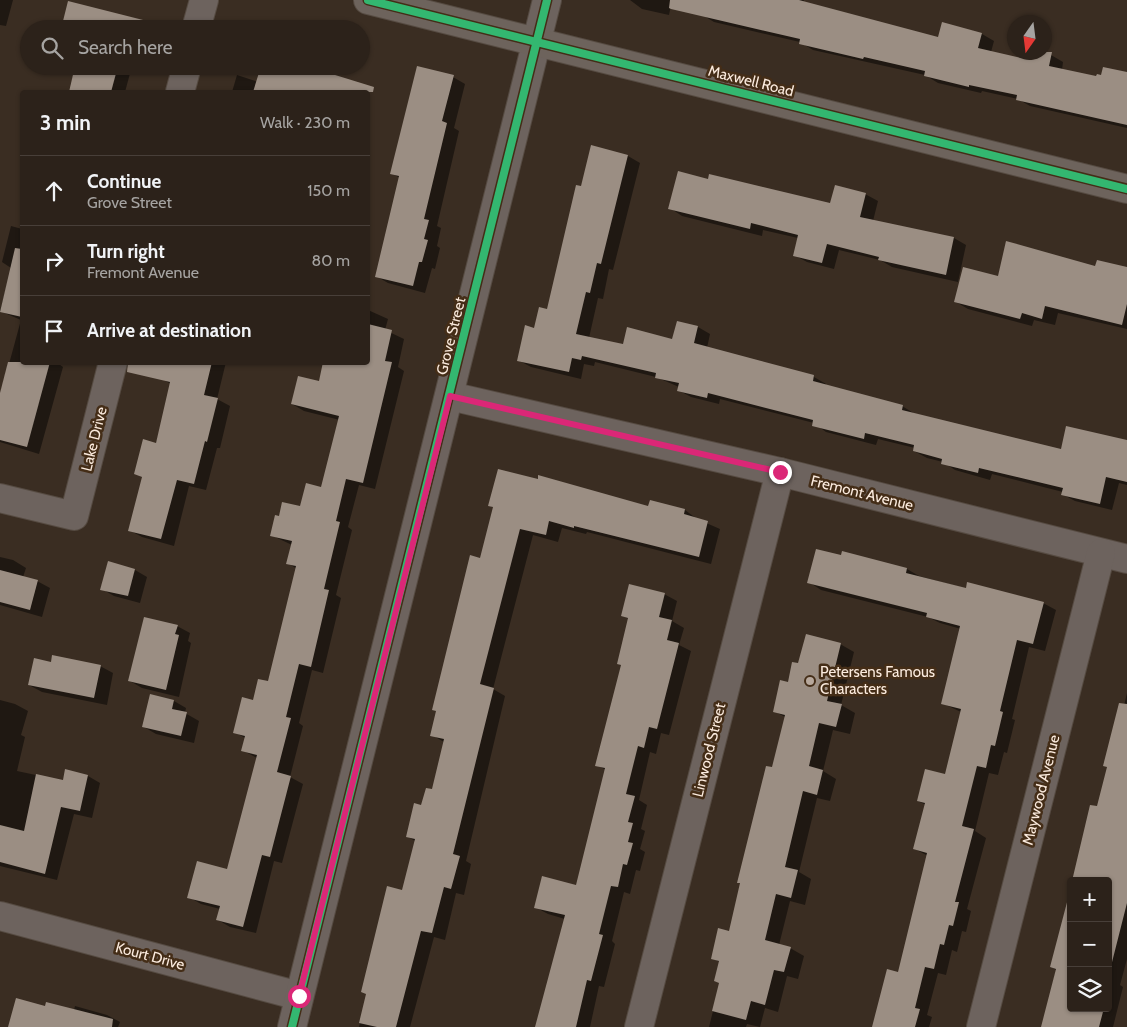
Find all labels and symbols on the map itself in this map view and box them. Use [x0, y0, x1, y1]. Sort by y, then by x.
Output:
north arrow [1007, 15, 1052, 60]
street label: Maxwell Road [706, 62, 796, 100]
street label: Grove Street [433, 295, 469, 377]
street label: Lake Drive [77, 405, 111, 473]
route end [769, 461, 792, 484]
street label: Fremont Avenue [809, 472, 915, 515]
place label: Petersens Famous Characters [820, 663, 935, 698]
marker: Petersens Famous Characters [804, 675, 816, 687]
street label: Linwood Street [689, 701, 729, 799]
street label: Maywood Avenue [1019, 733, 1063, 847]
street label: Kourt Drive [113, 938, 187, 974]
route start [288, 985, 311, 1008]

